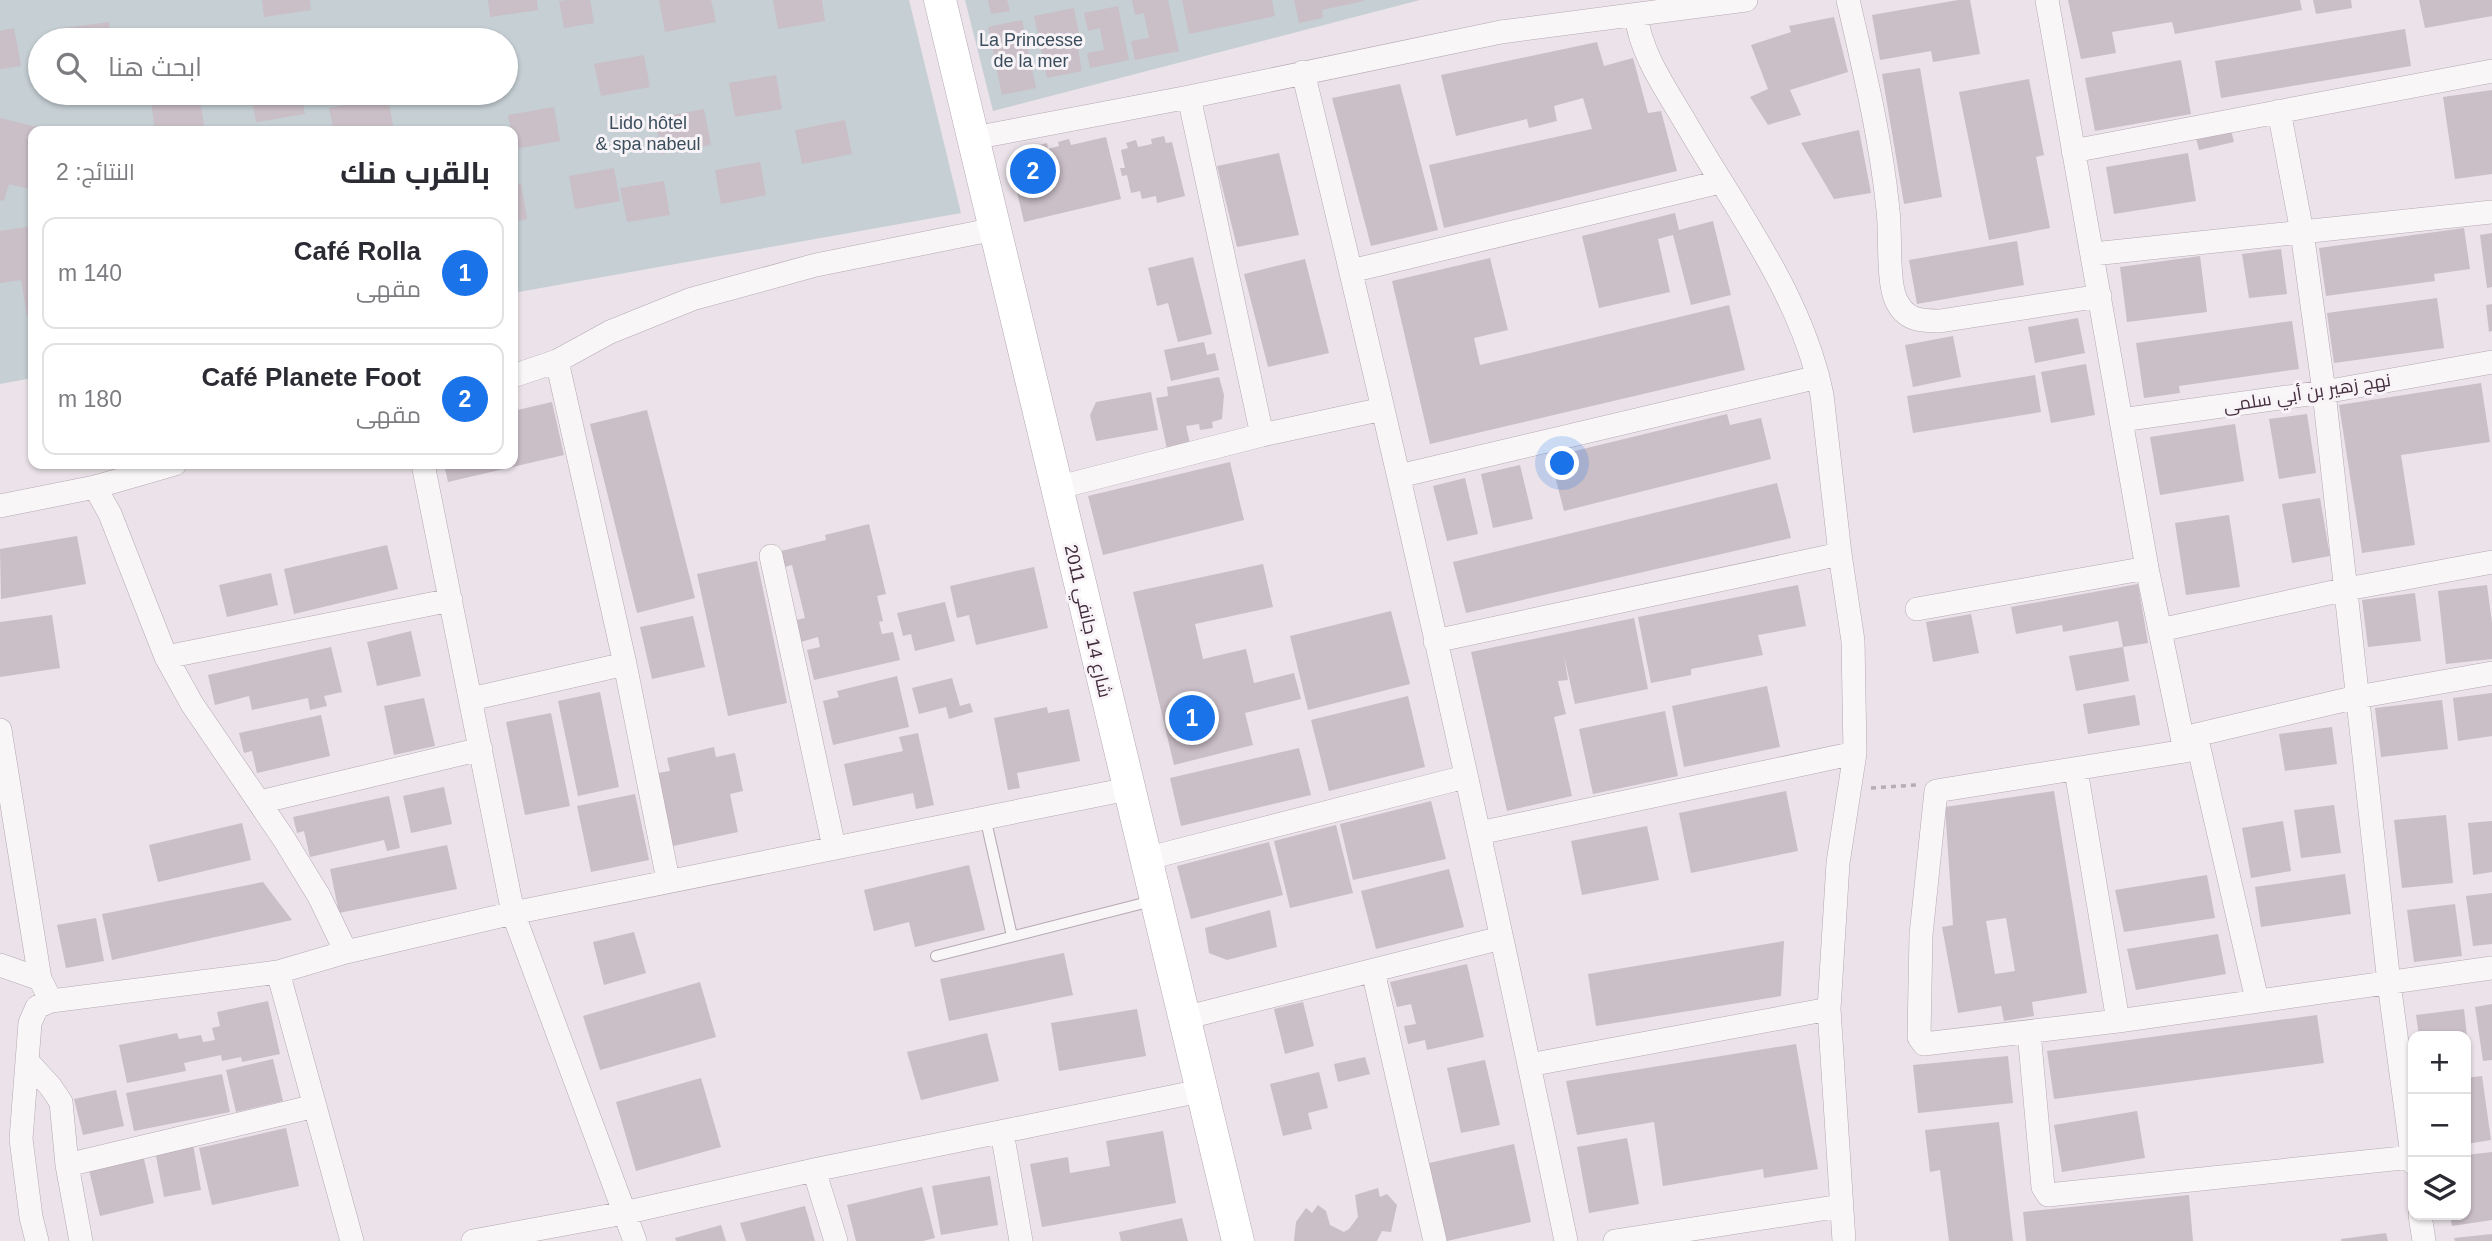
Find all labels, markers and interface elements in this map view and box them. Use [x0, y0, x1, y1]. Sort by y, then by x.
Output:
search box [28, 28, 518, 105]
park label: La Princesse de la mer [979, 30, 1083, 71]
icon: search [52, 48, 90, 86]
text: ابحث هنا [108, 52, 202, 82]
park label: Lido hôtel & spa nabeul [595, 113, 701, 154]
pin: 2 [1010, 145, 1056, 197]
text: بالقرب منك [340, 156, 490, 189]
text: النتائج: 2 [56, 159, 135, 185]
text: Café Rolla [294, 236, 421, 266]
text: 140 m [58, 260, 122, 286]
text: 1 [459, 260, 471, 286]
text: مقهى [356, 276, 421, 302]
text: Café Planete Foot [201, 362, 421, 392]
street label: نهج زهير بن أبي سلمى [2222, 369, 2393, 420]
text: 180 m [58, 386, 122, 412]
text: 2 [459, 386, 471, 412]
text: مقهى [356, 402, 421, 428]
your location [1545, 446, 1579, 480]
street label: شارع 14 جانفي 2011 [1057, 543, 1115, 700]
pin: 1 [1169, 692, 1215, 744]
map controls [2408, 1031, 2471, 1220]
button: + [2408, 1031, 2471, 1094]
button: − [2408, 1094, 2471, 1157]
button: layers [2408, 1157, 2471, 1220]

